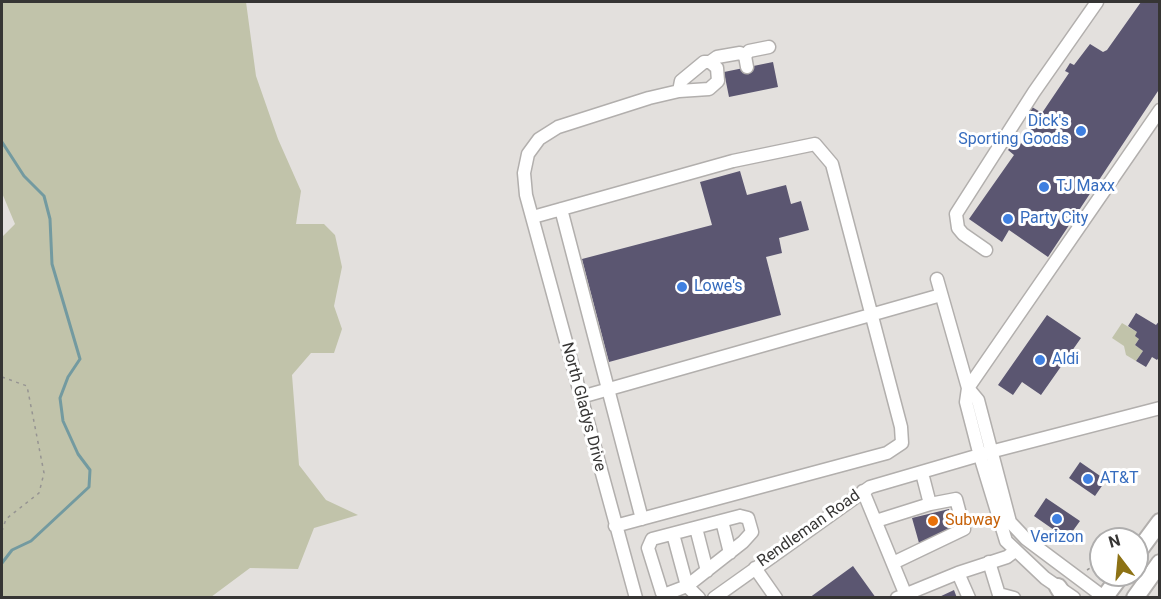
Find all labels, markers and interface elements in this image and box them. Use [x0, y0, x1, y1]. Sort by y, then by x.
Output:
place label: Dick's Sporting Goods [958, 112, 1069, 150]
marker: Dick's Sporting Goods [1074, 124, 1088, 138]
place label: TJ Maxx [1056, 177, 1115, 197]
marker: TJ Maxx [1037, 180, 1051, 194]
place label: Party City [1020, 209, 1088, 229]
marker: Party City [1001, 212, 1015, 226]
place label: Lowe's [694, 277, 743, 297]
marker: Lowe's [675, 280, 689, 294]
street label: North Gladys Drive [557, 340, 609, 474]
place label: Aldi [1052, 350, 1079, 370]
marker: Aldi [1033, 353, 1047, 367]
place label: AT&T [1100, 469, 1138, 489]
marker: AT&T [1081, 472, 1095, 486]
street label: Rendleman Road [754, 486, 864, 572]
place label: Subway [945, 511, 1000, 531]
marker: Verizon [1050, 512, 1064, 526]
marker: Subway [926, 514, 940, 528]
north arrow [1089, 527, 1149, 587]
place label: Verizon [1030, 528, 1084, 548]
text: N [1106, 530, 1122, 552]

